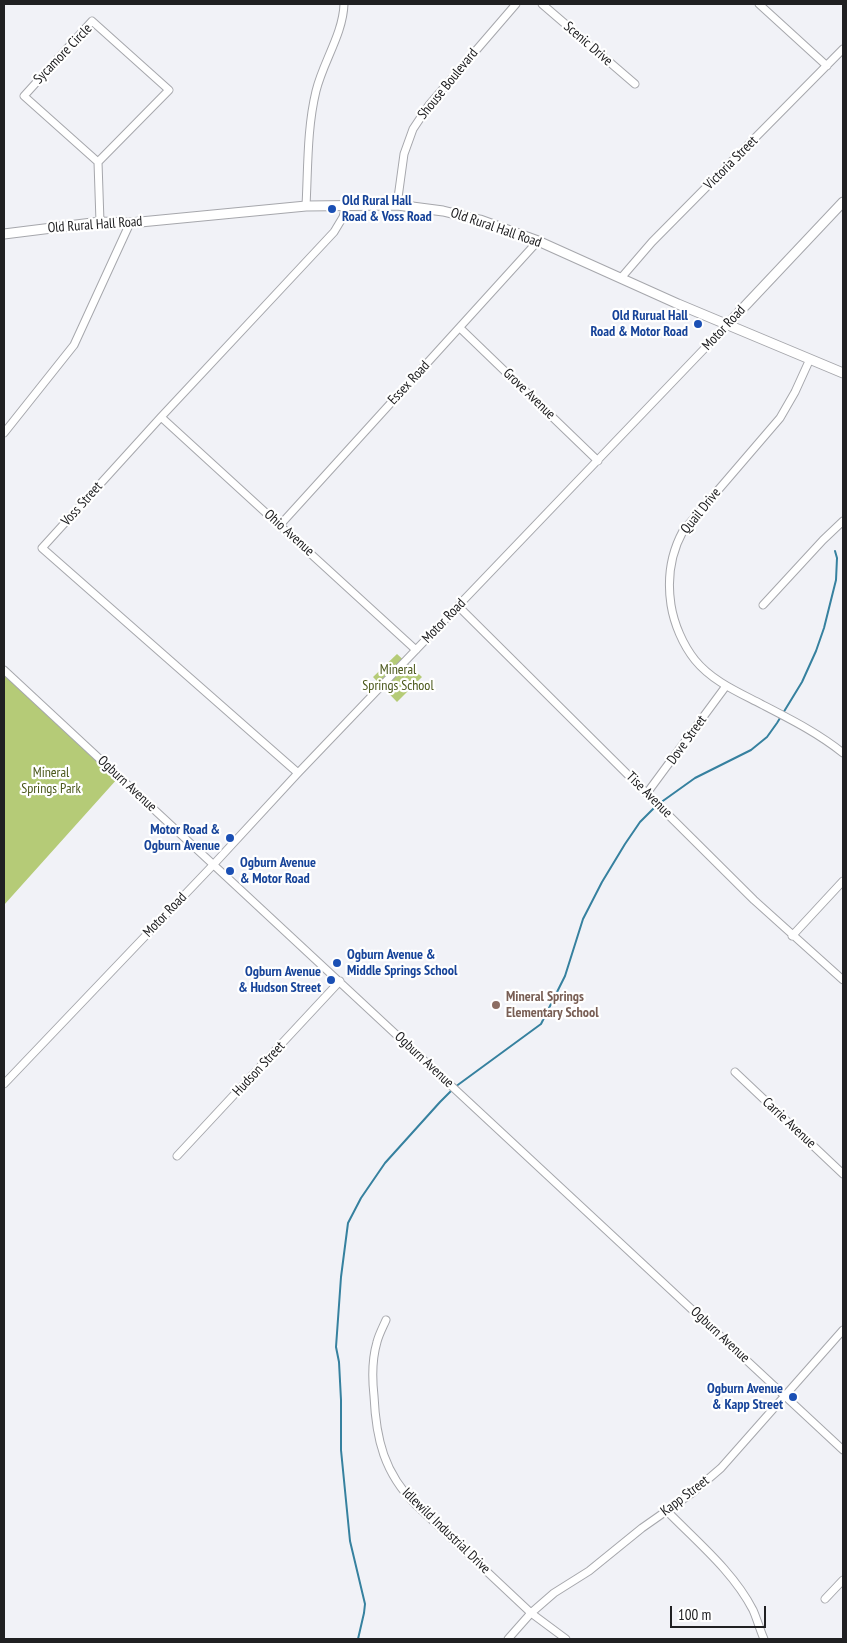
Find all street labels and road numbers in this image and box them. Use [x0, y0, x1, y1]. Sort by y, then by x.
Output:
street label: Scenic Drive [560, 18, 616, 70]
street label: Sycamore Circle [30, 21, 96, 87]
street label: Shouse Boulevard [414, 45, 482, 123]
street label: Victoria Street [701, 133, 761, 193]
street label: Old Rural Hall Road [448, 205, 544, 251]
street label: Old Rural Hall Road [47, 213, 143, 237]
street label: Motor Road [699, 302, 749, 354]
street label: Essex Road [385, 358, 433, 408]
street label: Grove Avenue [499, 365, 559, 423]
street label: Voss Street [58, 479, 106, 529]
street label: Quail Drive [677, 485, 725, 537]
street label: Ohio Avenue [261, 506, 317, 560]
street label: Motor Road [419, 595, 469, 647]
street label: Dove Street [664, 712, 710, 768]
street label: Ogburn Avenue [94, 753, 160, 815]
street label: Tise Avenue [622, 768, 676, 822]
street label: Motor Road [140, 889, 190, 941]
street label: Ogburn Avenue [391, 1029, 457, 1091]
street label: Hudson Street [229, 1038, 289, 1100]
street label: Carrie Avenue [759, 1094, 819, 1152]
street label: Ogburn Avenue [687, 1304, 753, 1366]
street label: Kapp Street [657, 1472, 713, 1520]
street label: Idlewild Industrial Drive [398, 1485, 494, 1577]

